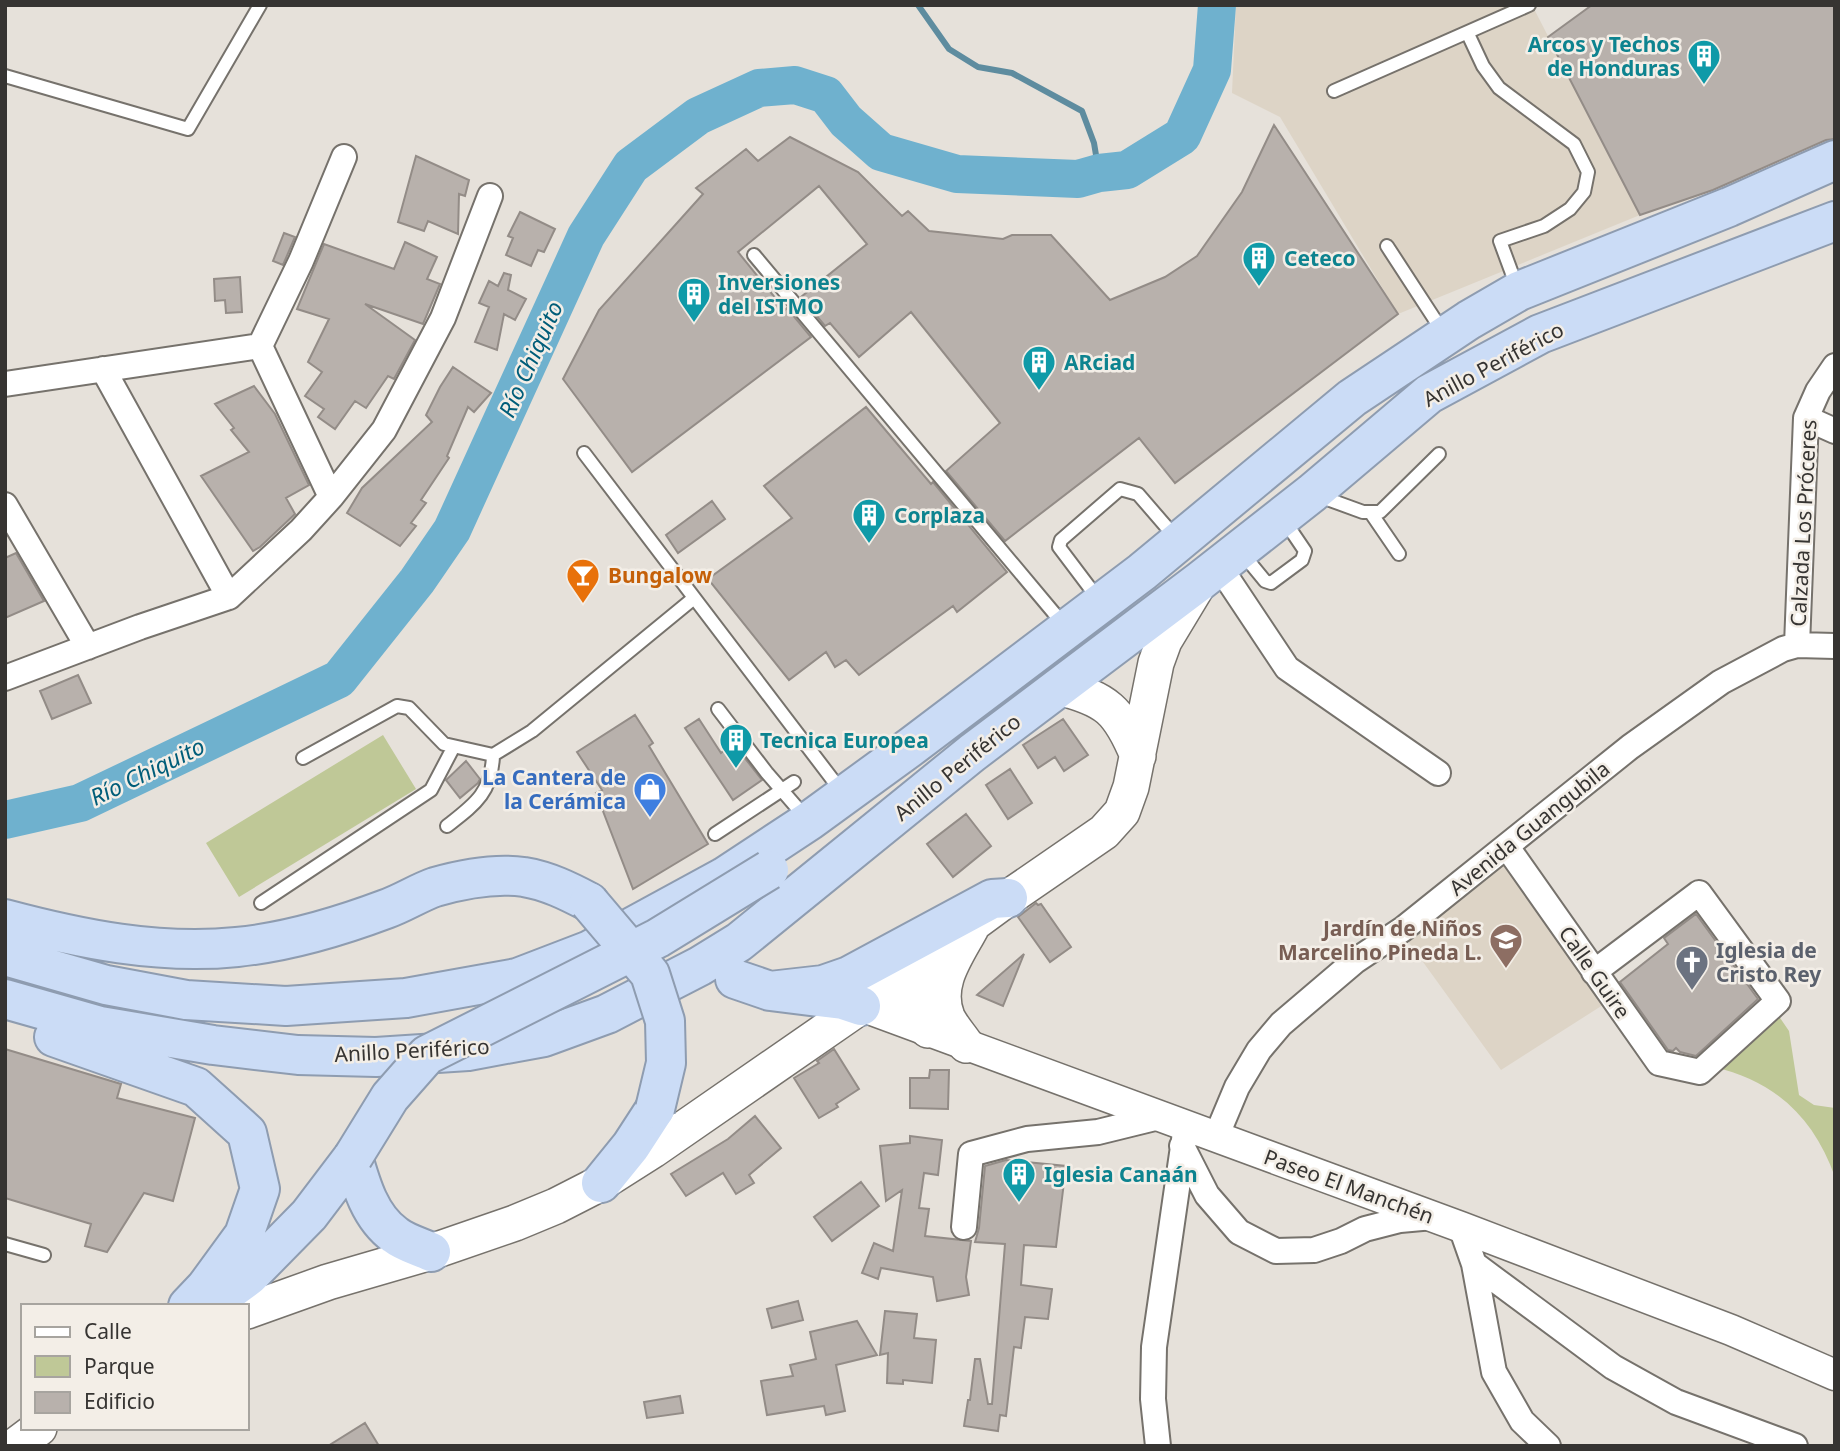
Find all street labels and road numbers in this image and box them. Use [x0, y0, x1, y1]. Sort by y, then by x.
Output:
street label: Anillo Periférico [1418, 315, 1568, 413]
street label: Calzada Los Próceres [1784, 419, 1822, 627]
street label: Anillo Periférico [888, 707, 1026, 827]
street label: Avenida Guangubila [1443, 755, 1615, 901]
street label: Calle Guire [1553, 920, 1637, 1024]
street label: Anillo Periférico [334, 1032, 490, 1068]
street label: Paseo El Manchén [1260, 1142, 1438, 1230]

